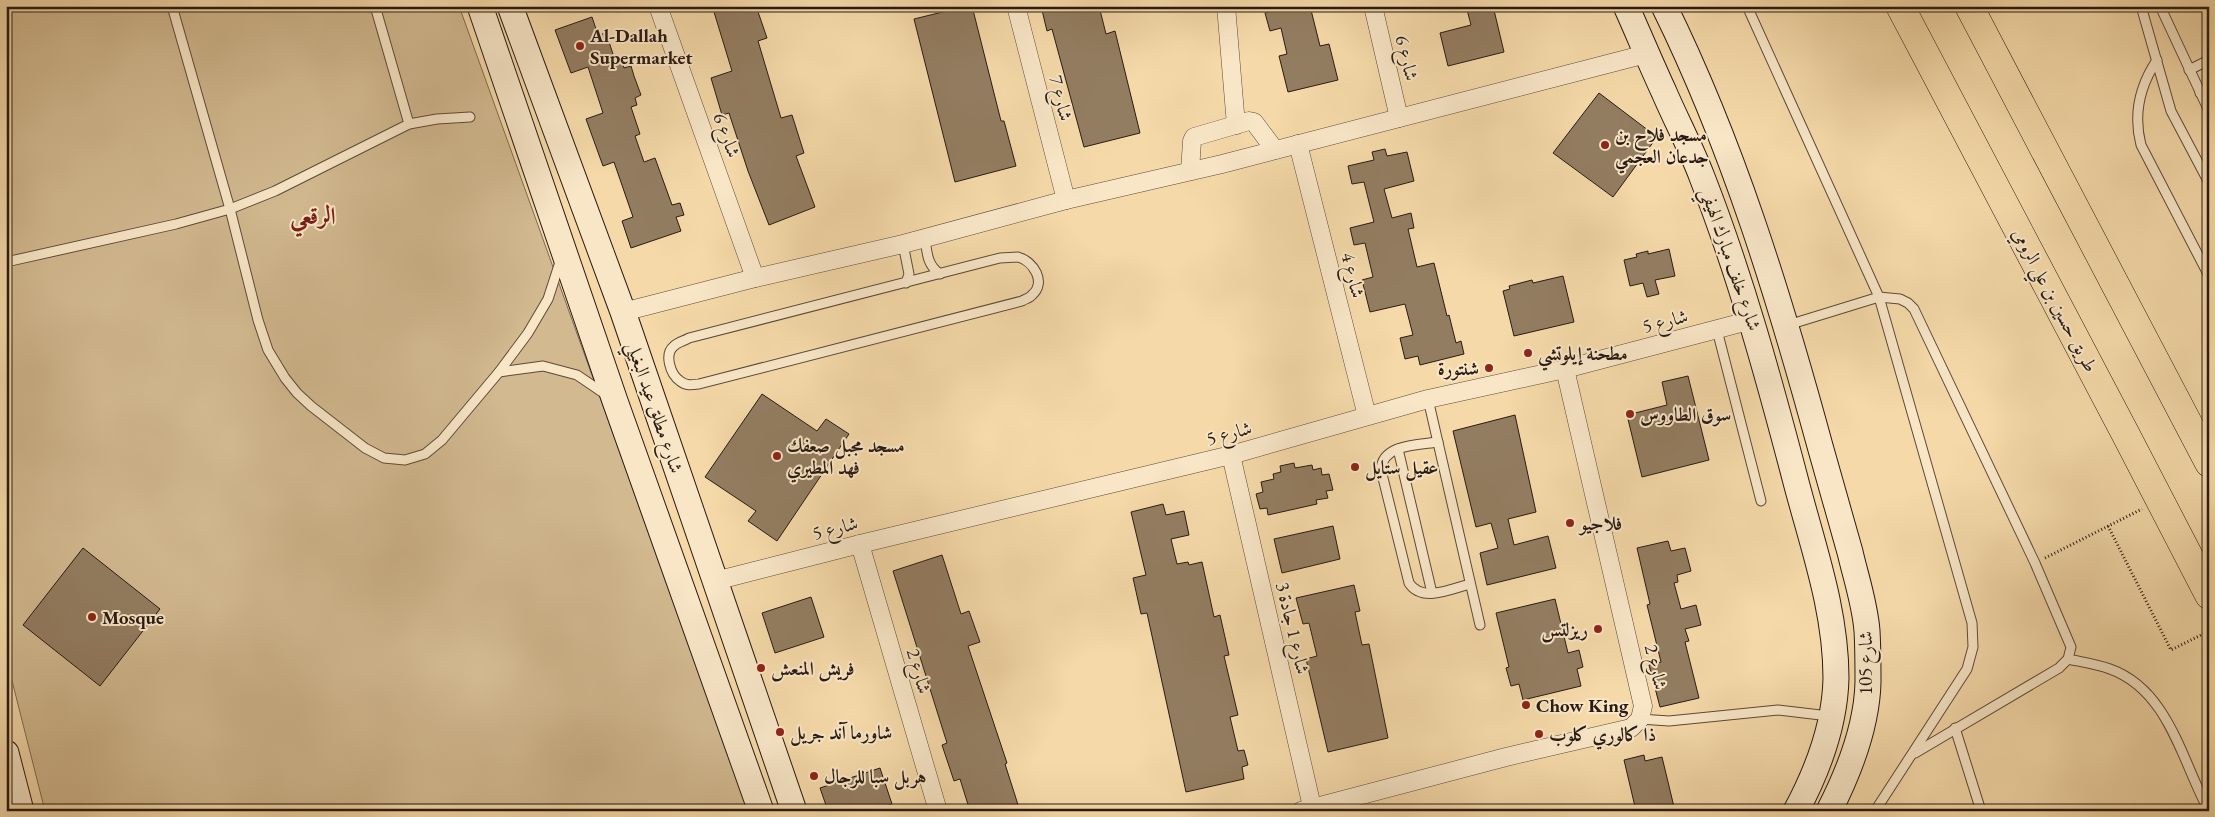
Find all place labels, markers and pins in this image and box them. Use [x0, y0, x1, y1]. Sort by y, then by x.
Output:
place label: Al-Dallah Supermarket [589, 23, 693, 70]
marker: Al-Dallah Supermarket [574, 40, 586, 52]
place label: مسجد فلاح بن جدعان العجمي [1615, 122, 1709, 174]
marker: مسجد فلاح بن جدعان العجمي [1599, 139, 1611, 151]
place label: مطحنة إيلوتشي [1538, 341, 1628, 371]
marker: مطحنة إيلوتشي [1522, 347, 1534, 359]
place label: شنتورة [1438, 356, 1479, 381]
marker: شنتورة [1483, 362, 1495, 374]
place label: سوق الطاووس [1640, 402, 1731, 427]
marker: سوق الطاووس [1624, 408, 1636, 420]
place label: مسجد مجبل صعفك فهد المطيري [787, 433, 905, 483]
marker: مسجد مجبل صعفك فهد المطيري [771, 450, 783, 462]
place label: عقيل ستايل [1365, 455, 1438, 481]
marker: عقيل ستايل [1349, 461, 1361, 473]
place label: فلاجيو [1578, 511, 1622, 536]
marker: فلاجيو [1564, 517, 1576, 529]
place label: Mosque [102, 605, 164, 630]
marker: Mosque [86, 611, 98, 623]
place label: ريزلتس [1541, 617, 1588, 643]
marker: ريزلتس [1592, 623, 1604, 635]
place label: فريش المنعش [771, 656, 855, 682]
marker: فريش المنعش [755, 662, 767, 674]
place label: Chow King [1536, 693, 1629, 718]
marker: Chow King [1520, 699, 1532, 711]
place label: شاورما آند جريل [790, 720, 892, 746]
place label: ذا كالوري كلوب [1549, 722, 1656, 750]
marker: شاورما آند جريل [774, 726, 786, 738]
marker: ذا كالوري كلوب [1533, 728, 1545, 740]
place label: هربل سبا للرجال [824, 764, 926, 790]
marker: هربل سبا للرجال [808, 770, 820, 782]

